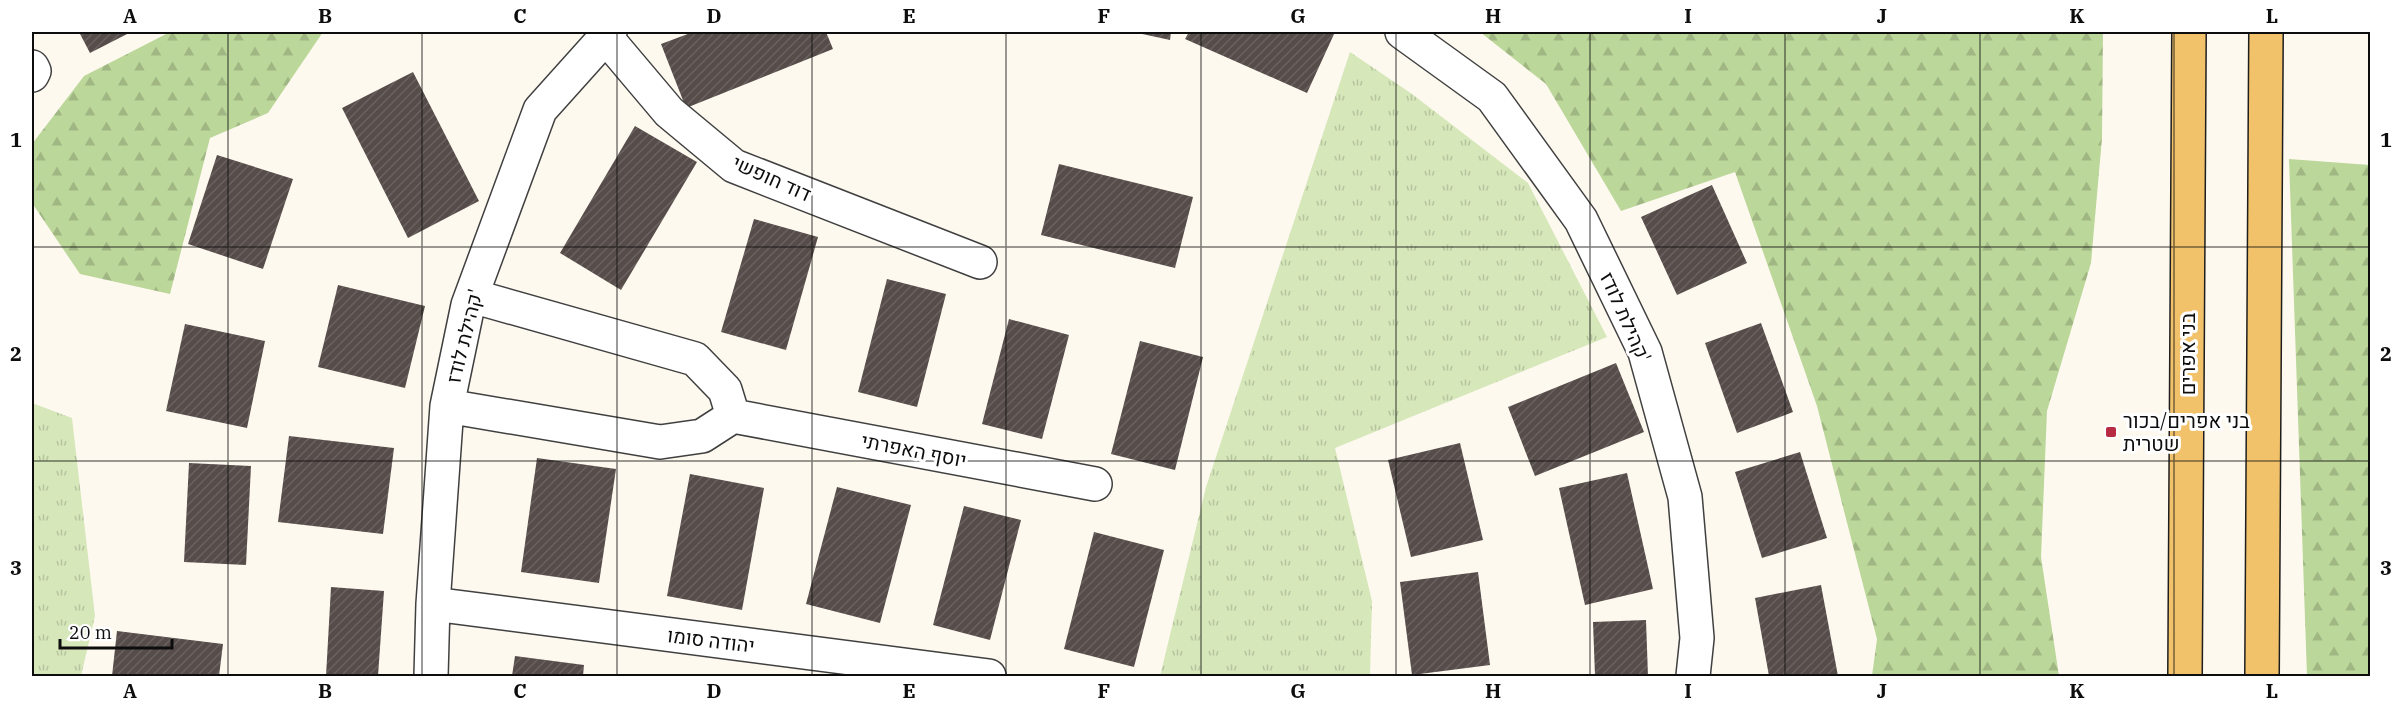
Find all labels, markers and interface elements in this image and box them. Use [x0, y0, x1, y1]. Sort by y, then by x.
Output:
text: A [123, 2, 137, 29]
text: B [318, 2, 332, 29]
text: C [513, 2, 527, 29]
text: D [706, 2, 722, 29]
text: E [902, 2, 916, 29]
text: F [1098, 2, 1110, 29]
text: G [1290, 2, 1306, 29]
text: H [1485, 2, 1501, 29]
text: I [1684, 2, 1692, 29]
text: J [1877, 2, 1887, 29]
text: K [2069, 2, 2085, 29]
text: L [2266, 2, 2278, 29]
text: 1 [10, 126, 22, 153]
text: 1 [2380, 126, 2392, 153]
street label: דוד חופשי [728, 149, 816, 207]
street label: קהילת לודז' [1594, 268, 1658, 366]
street label: קהילת לודז' [439, 286, 489, 386]
street label: בני אפרים [2174, 312, 2201, 395]
text: 2 [10, 340, 22, 367]
text: 2 [2380, 340, 2392, 367]
place label: בני אפרים/בכור שטרית [2123, 407, 2250, 457]
marker: בני אפרים/בכור שטרית [2104, 425, 2118, 439]
street label: יוסף האפרתי [859, 427, 969, 473]
text: 3 [10, 554, 22, 581]
text: 3 [2380, 554, 2392, 581]
scale bar [60, 612, 172, 650]
text: 20 m [69, 621, 112, 644]
street label: יהודה סומו [666, 621, 756, 659]
text: A [123, 677, 137, 704]
text: B [318, 677, 332, 704]
text: C [513, 677, 527, 704]
text: D [706, 677, 722, 704]
text: E [902, 677, 916, 704]
text: F [1098, 677, 1110, 704]
text: G [1290, 677, 1306, 704]
text: H [1485, 677, 1501, 704]
text: I [1684, 677, 1692, 704]
text: J [1877, 677, 1887, 704]
text: K [2069, 677, 2085, 704]
text: L [2266, 677, 2278, 704]

